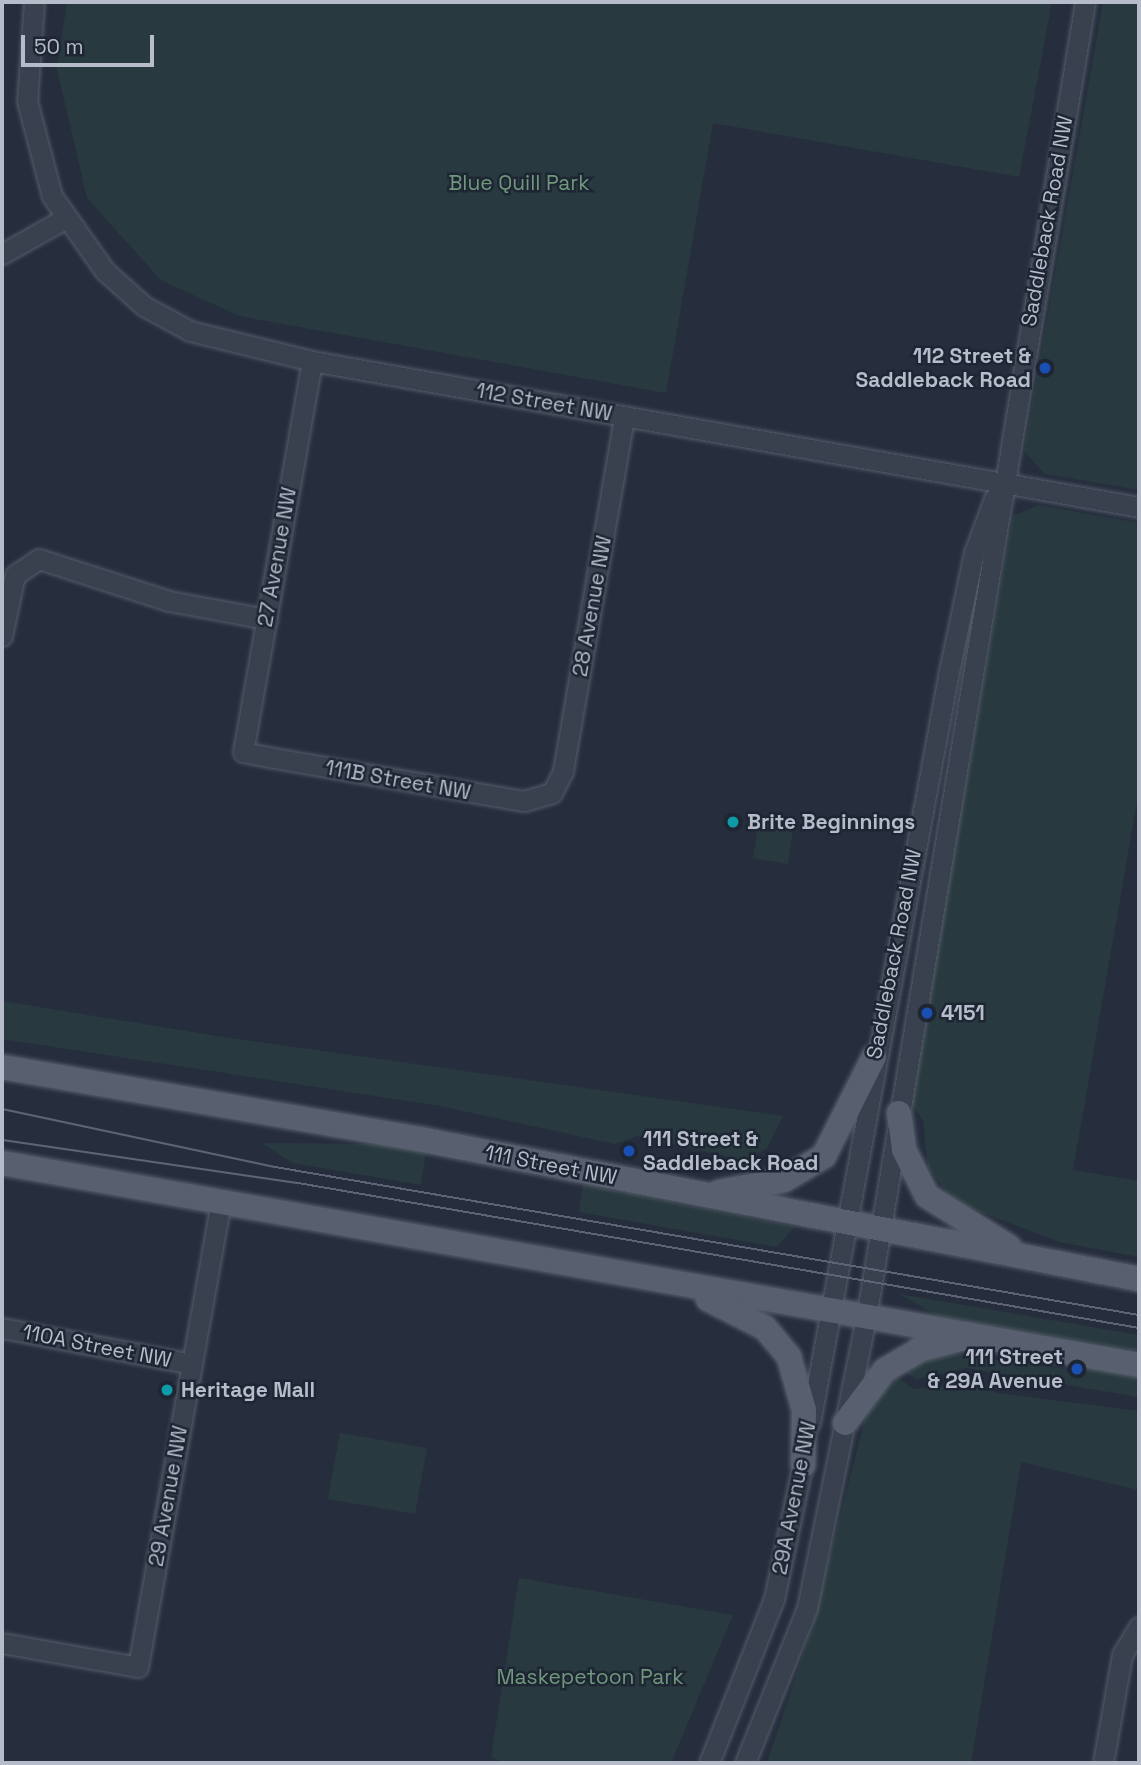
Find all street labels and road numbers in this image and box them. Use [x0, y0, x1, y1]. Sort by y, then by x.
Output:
street label: Saddleback Road NW [1016, 114, 1078, 328]
street label: 112 Street NW [474, 378, 614, 426]
street label: 27 Avenue NW [252, 485, 302, 629]
street label: 28 Avenue NW [567, 533, 617, 679]
street label: 111B Street NW [323, 755, 473, 805]
street label: Saddleback Road NW [861, 847, 927, 1061]
street label: 111 Street NW [483, 1140, 619, 1190]
street label: 110A Street NW [20, 1319, 174, 1373]
street label: 29A Avenue NW [767, 1419, 821, 1577]
street label: 29 Avenue NW [143, 1424, 193, 1568]

